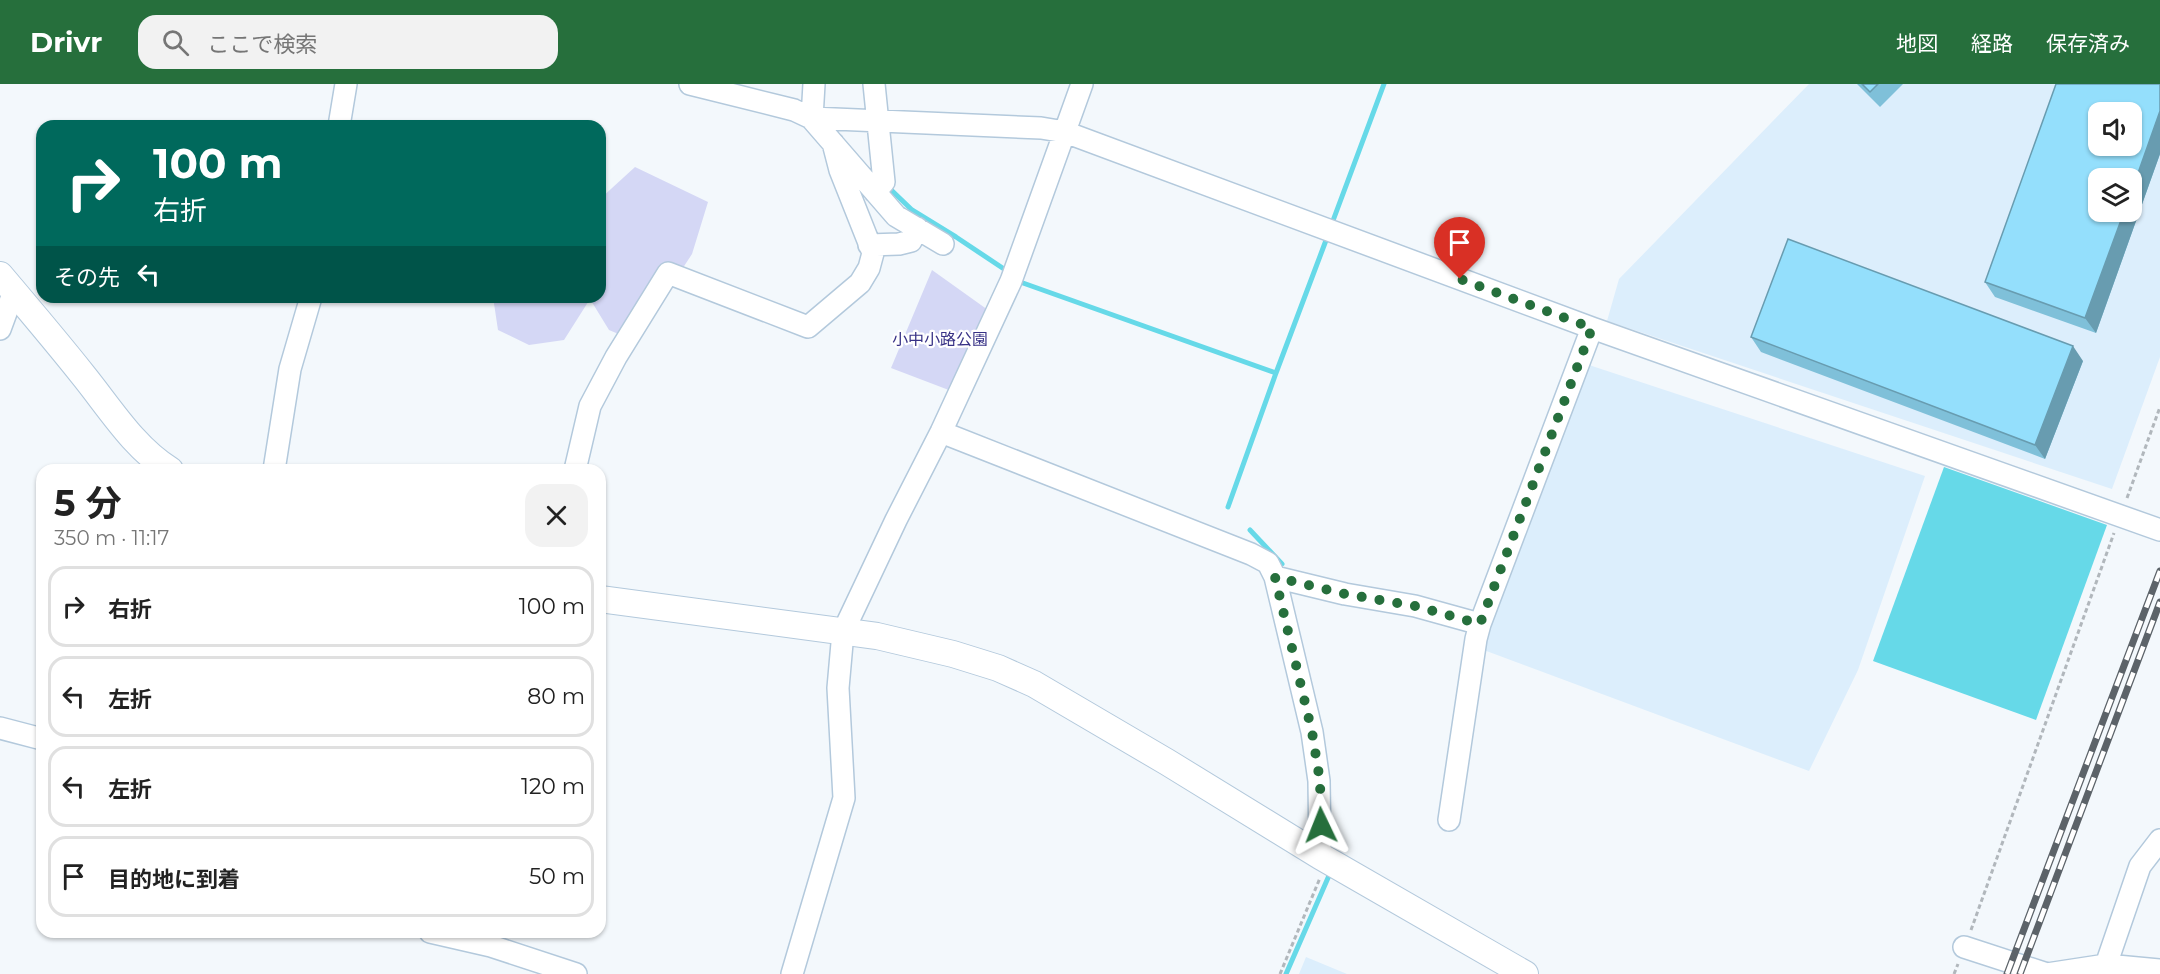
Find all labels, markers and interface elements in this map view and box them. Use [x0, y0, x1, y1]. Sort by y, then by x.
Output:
search box [138, 15, 558, 69]
text: Drivr [30, 25, 102, 59]
icon: search [159, 26, 192, 59]
text: ここで検索 [207, 31, 317, 58]
text: 地図 [1896, 31, 1938, 56]
text: 経路 [1971, 31, 2013, 56]
text: 保存済み [2046, 31, 2130, 56]
map controls [2088, 102, 2142, 222]
button: sound [2088, 102, 2142, 156]
text: 100 m [153, 137, 282, 189]
icon: right [54, 144, 132, 222]
button: layers [2088, 168, 2142, 222]
text: 右折 [153, 194, 207, 227]
pin [1434, 217, 1485, 279]
icon: arrive [1443, 226, 1476, 259]
icon: left [132, 258, 165, 291]
text: その先 [54, 264, 120, 291]
park label: 小中小路公園 [892, 330, 988, 349]
text: 5 分 [54, 481, 122, 525]
button: close [525, 484, 588, 547]
text: 350 m · 11:17 [54, 526, 169, 550]
icon: right [57, 590, 90, 623]
text: 100 m [519, 593, 585, 620]
text: 右折 [108, 596, 152, 623]
icon: left [57, 680, 90, 713]
text: 80 m [527, 683, 585, 710]
text: 左折 [108, 686, 152, 713]
icon: left [57, 770, 90, 803]
text: 120 m [521, 773, 585, 800]
text: 左折 [108, 776, 152, 803]
position arrow [1289, 793, 1353, 857]
icon: arrive [57, 860, 90, 893]
text: 50 m [529, 863, 585, 890]
text: 目的地に到着 [108, 866, 240, 893]

